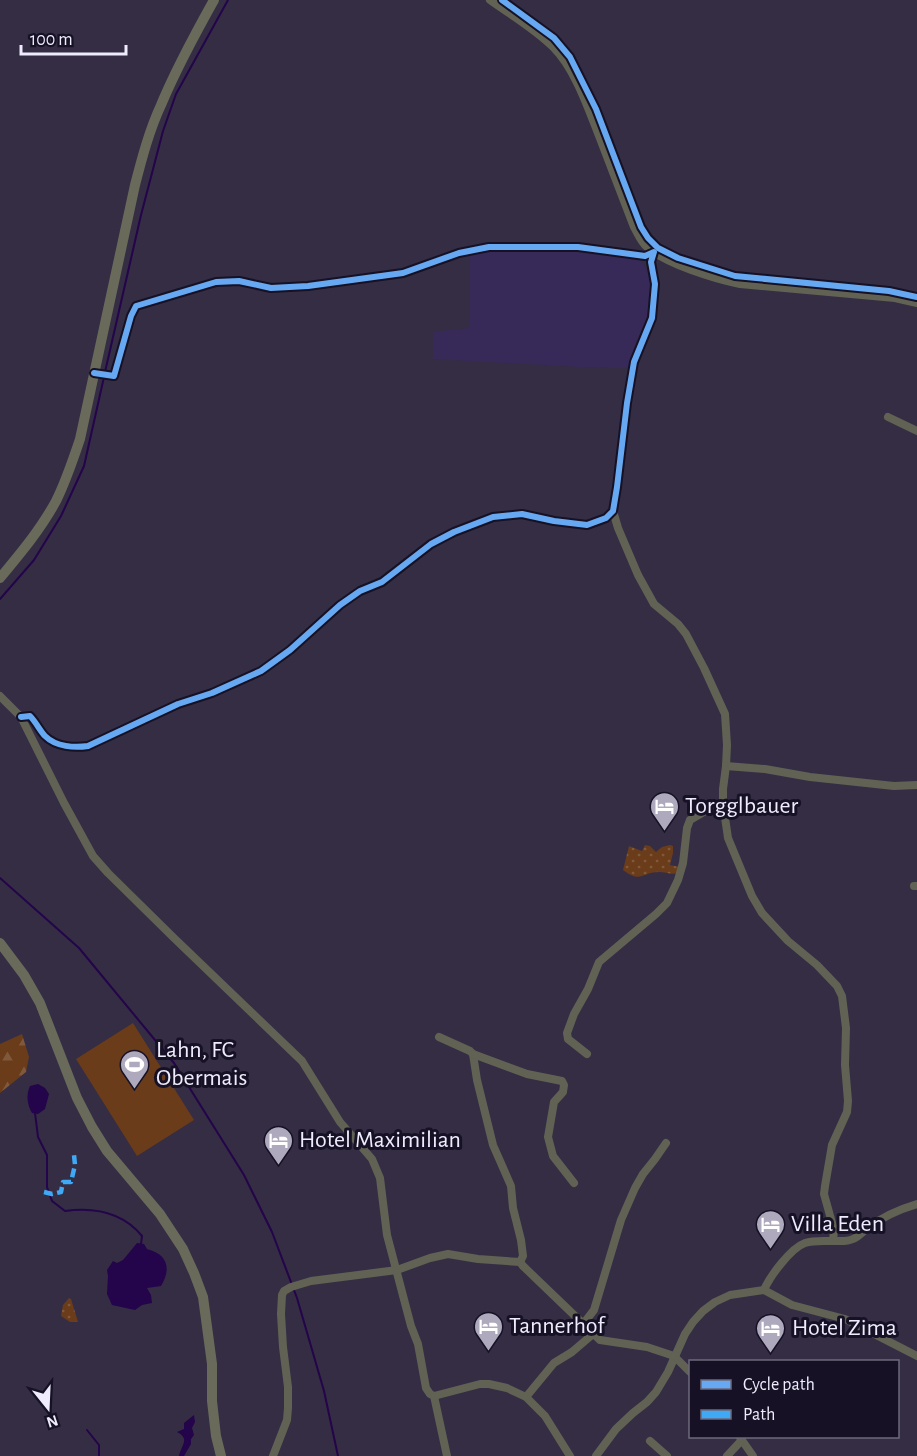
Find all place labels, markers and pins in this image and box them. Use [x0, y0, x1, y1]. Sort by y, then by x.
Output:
hotel icon: Torgglbauer [648, 790, 680, 832]
place label: Torgglbauer [685, 794, 798, 818]
place label: Lahn, FC Obermais [156, 1038, 247, 1090]
sports icon: Lahn, FC Obermais [119, 1048, 151, 1090]
hotel icon: Hotel Maximilian [262, 1124, 294, 1166]
place label: Hotel Maximilian [299, 1128, 461, 1152]
hotel icon: Villa Eden [754, 1208, 786, 1250]
place label: Villa Eden [791, 1212, 884, 1236]
hotel icon: Tannerhof [472, 1310, 504, 1352]
hotel icon: Hotel Zima [755, 1312, 787, 1354]
place label: Tannerhof [509, 1314, 606, 1338]
place label: Hotel Zima [792, 1316, 897, 1340]

